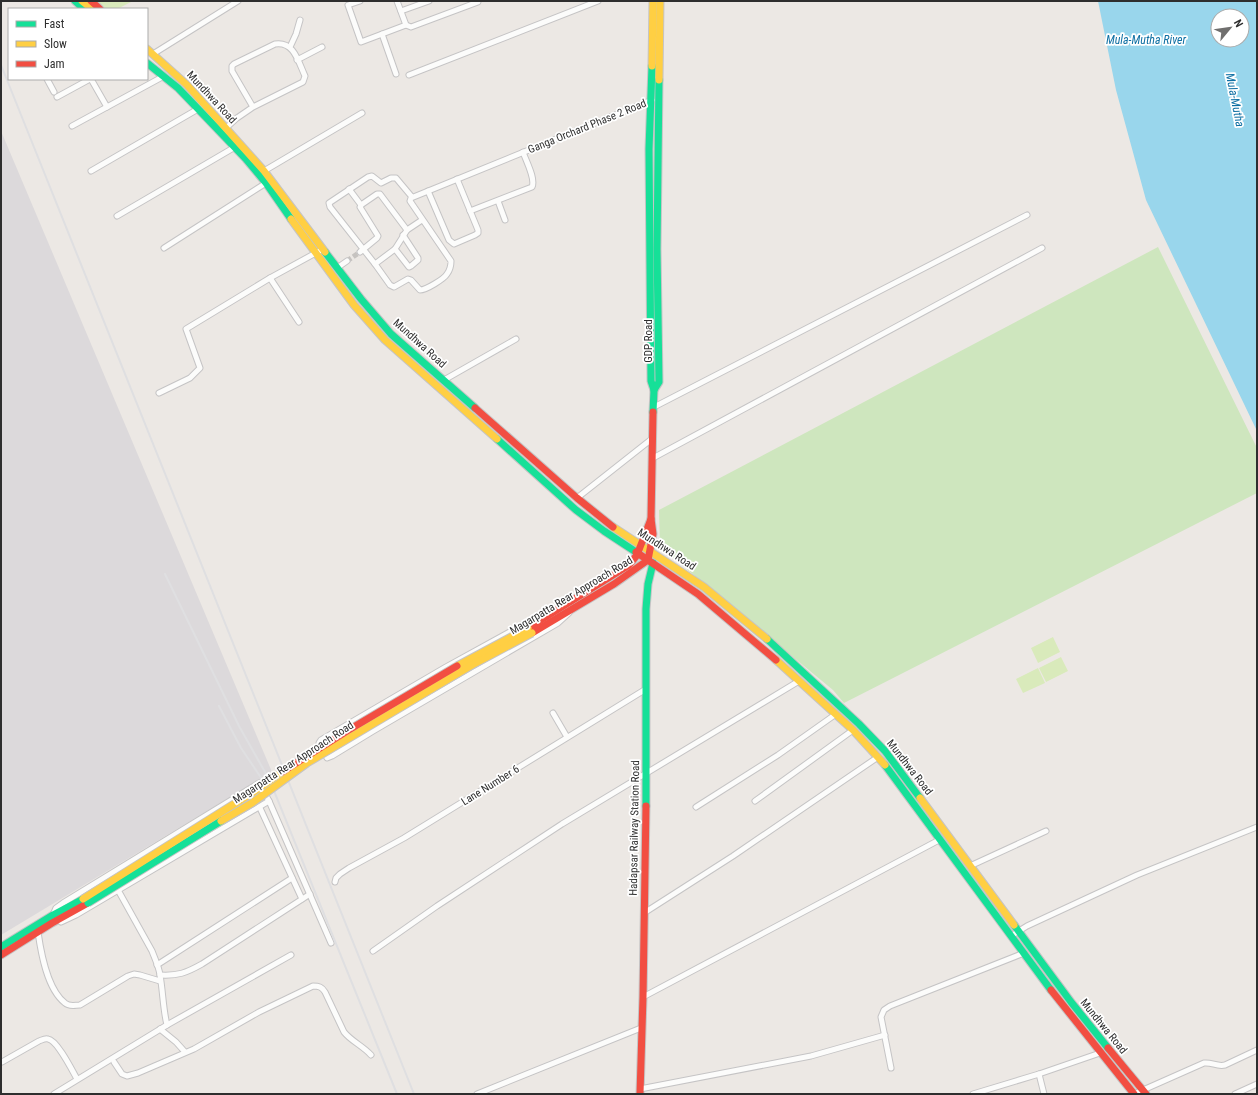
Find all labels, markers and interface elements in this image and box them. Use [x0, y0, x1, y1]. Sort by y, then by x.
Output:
legend [8, 8, 148, 80]
north arrow [1210, 8, 1250, 48]
text: Fast [44, 17, 65, 31]
text: N [1231, 17, 1246, 30]
water label: Mula-Mutha River [1106, 33, 1187, 47]
text: Slow [44, 37, 67, 51]
text: Jam [44, 57, 65, 71]
street label: Mundhwa Road [184, 68, 239, 126]
water label: Mula-Mutha [1223, 72, 1247, 128]
street label: Ganga Orchard Phase 2 Road [526, 97, 648, 156]
street label: Mundhwa Road [391, 316, 449, 371]
street label: GDP Road [642, 319, 655, 363]
street label: Mundhwa Road [635, 526, 698, 573]
street label: Magarpatta Rear Approach Road [507, 554, 635, 637]
street label: Magarpatta Rear Approach Road [231, 719, 356, 806]
street label: Mundhwa Road [884, 737, 935, 798]
street label: Hadapsar Railway Station Road [627, 760, 642, 896]
street label: Lane Number 6 [459, 762, 522, 808]
street label: Mundhwa Road [1078, 996, 1130, 1056]

